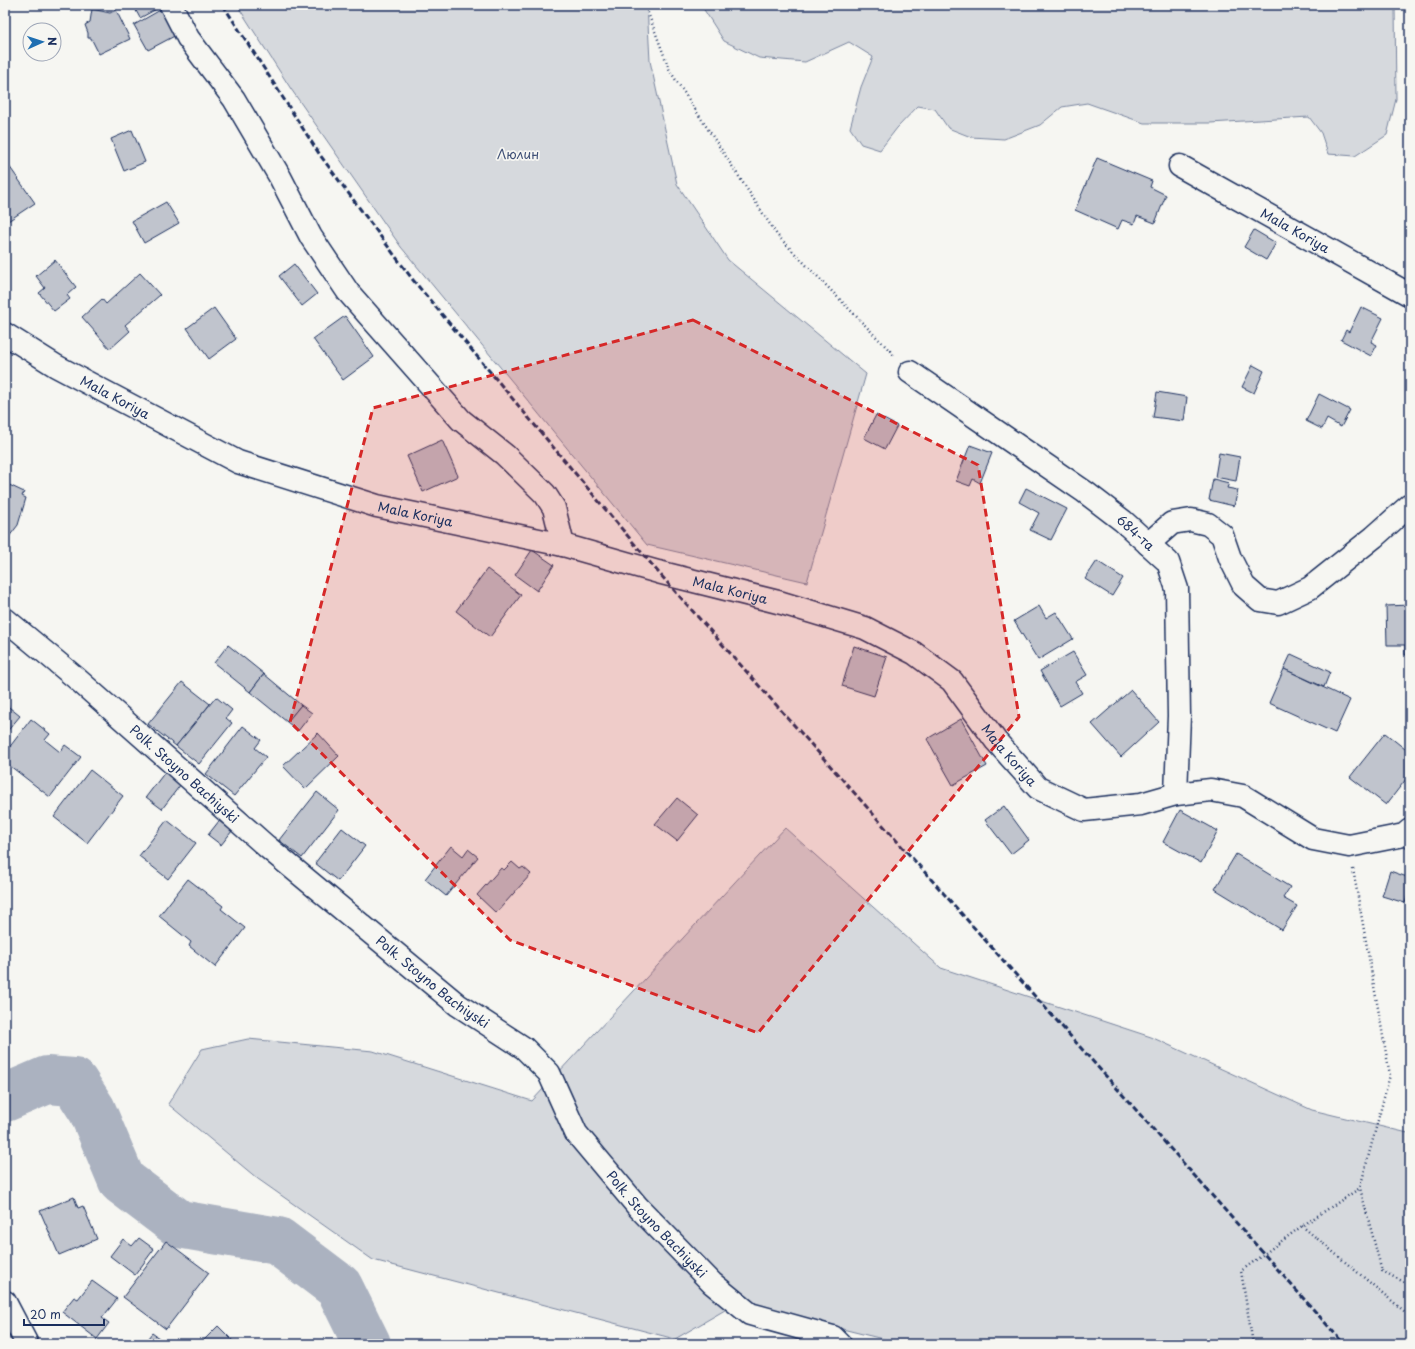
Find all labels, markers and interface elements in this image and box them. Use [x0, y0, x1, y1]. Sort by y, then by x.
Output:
north arrow [22, 22, 62, 62]
text: N [44, 37, 61, 47]
park label: Люлин [497, 144, 539, 163]
street label: Mala Koriya [1257, 203, 1334, 257]
street label: Mala Koriya [77, 370, 154, 423]
street label: Mala Koriya [376, 496, 455, 531]
street label: 684-та [1113, 509, 1159, 555]
street label: Mala Koriya [691, 571, 770, 608]
street label: Polk. Stoyno Bachiyski [126, 720, 244, 827]
street label: Mala Koriya [978, 720, 1042, 790]
street label: Polk. Stoyno Bachiyski [372, 931, 494, 1032]
street label: Polk. Stoyno Bachiyski [602, 1166, 712, 1282]
scale bar [24, 1301, 104, 1327]
text: 20 m [30, 1305, 61, 1323]

